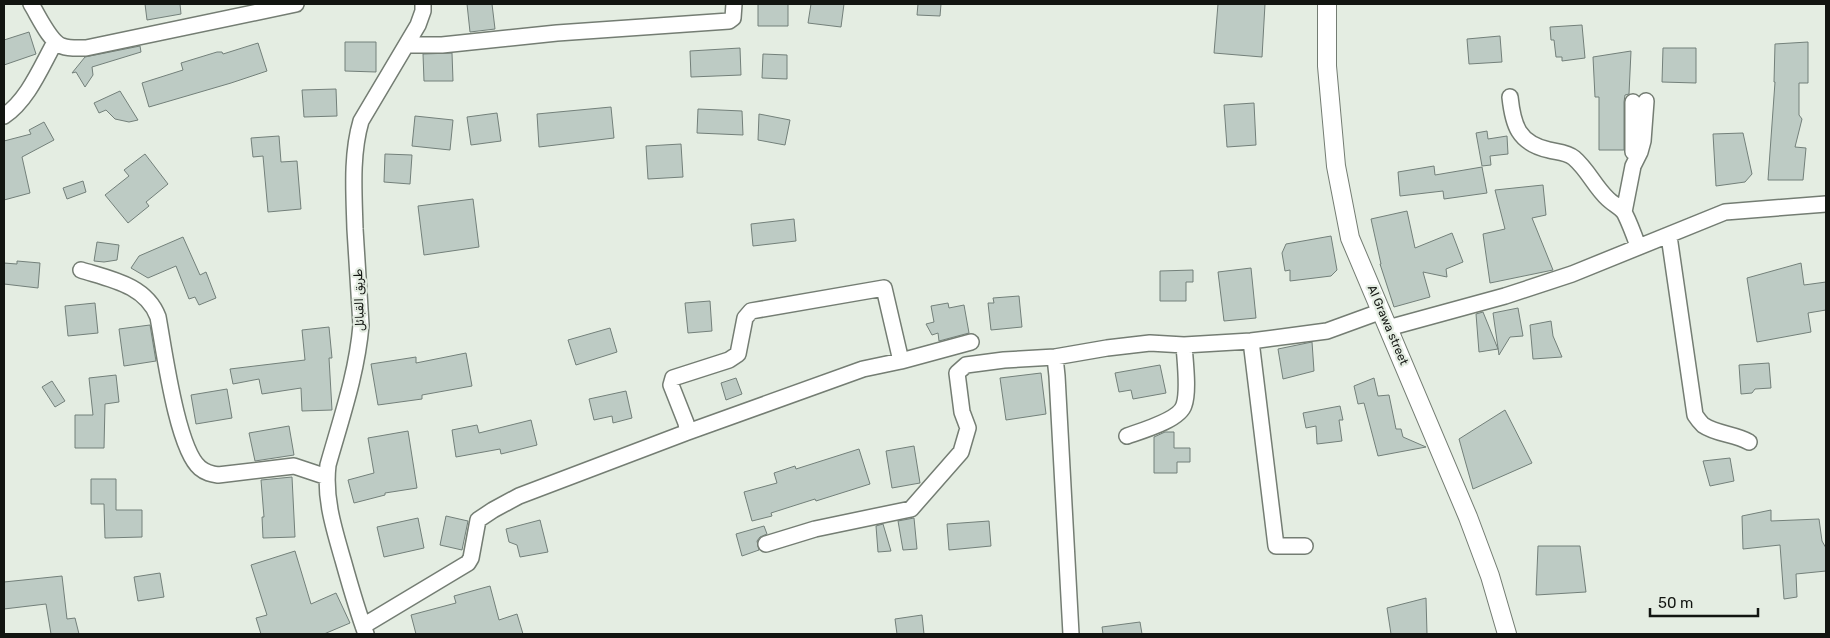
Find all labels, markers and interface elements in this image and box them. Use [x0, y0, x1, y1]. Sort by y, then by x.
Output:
street label: طريق القبائل [351, 268, 368, 331]
street label: Al Grawa street [1365, 283, 1411, 367]
scale bar [1650, 586, 1758, 618]
text: 50 m [1658, 594, 1693, 612]

